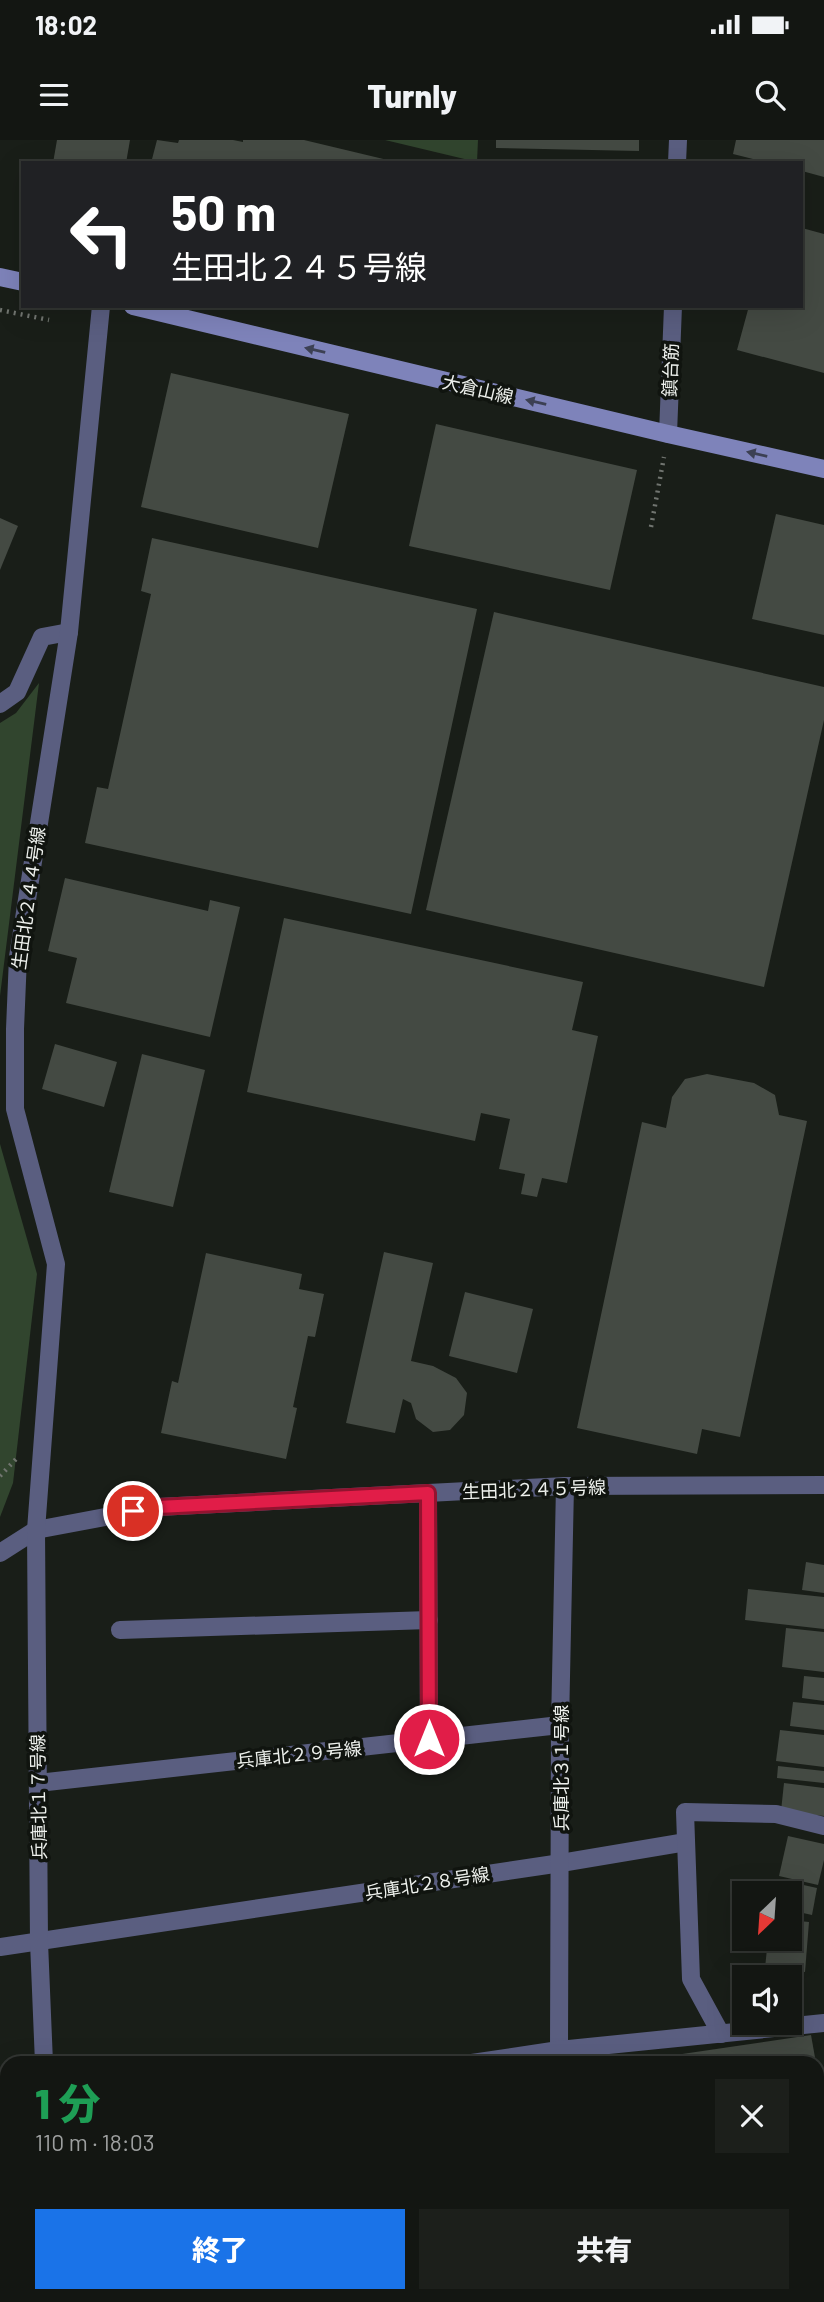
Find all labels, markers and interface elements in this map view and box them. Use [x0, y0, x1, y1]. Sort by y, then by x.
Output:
text: 18:02 [35, 9, 97, 40]
icon: menu [35, 76, 73, 114]
text: Turnly [367, 76, 457, 114]
icon: search [751, 76, 789, 114]
text: 50 m [171, 182, 276, 241]
icon: left [56, 189, 147, 280]
text: 生田北２４５号線 [171, 247, 427, 285]
street label: 鎮台筋 [658, 343, 682, 397]
one-way arrow [304, 344, 326, 355]
street label: 大倉山線 [440, 370, 516, 408]
one-way arrow [525, 397, 547, 408]
one-way arrow [746, 449, 768, 460]
street label: 生田北２４４号線 [7, 825, 49, 971]
street label: 生田北２４５号線 [462, 1475, 606, 1503]
pin [103, 1481, 163, 1541]
icon: arrive [114, 1492, 152, 1530]
position arrow [392, 1702, 466, 1776]
street label: 兵庫北３１号線 [550, 1705, 572, 1831]
street label: 兵庫北１７号線 [26, 1734, 50, 1860]
street label: 兵庫北２９号線 [235, 1736, 363, 1772]
street label: 兵庫北２８号線 [363, 1862, 491, 1904]
north arrow [732, 1881, 802, 1951]
map controls [732, 1881, 802, 2035]
button: sound [732, 1965, 802, 2035]
text: 1 分 [35, 2077, 100, 2127]
button: close [715, 2079, 789, 2153]
text: 110 m · 18:03 [35, 2128, 155, 2156]
button: 終了 [35, 2209, 405, 2289]
button: 共有 [419, 2209, 789, 2289]

